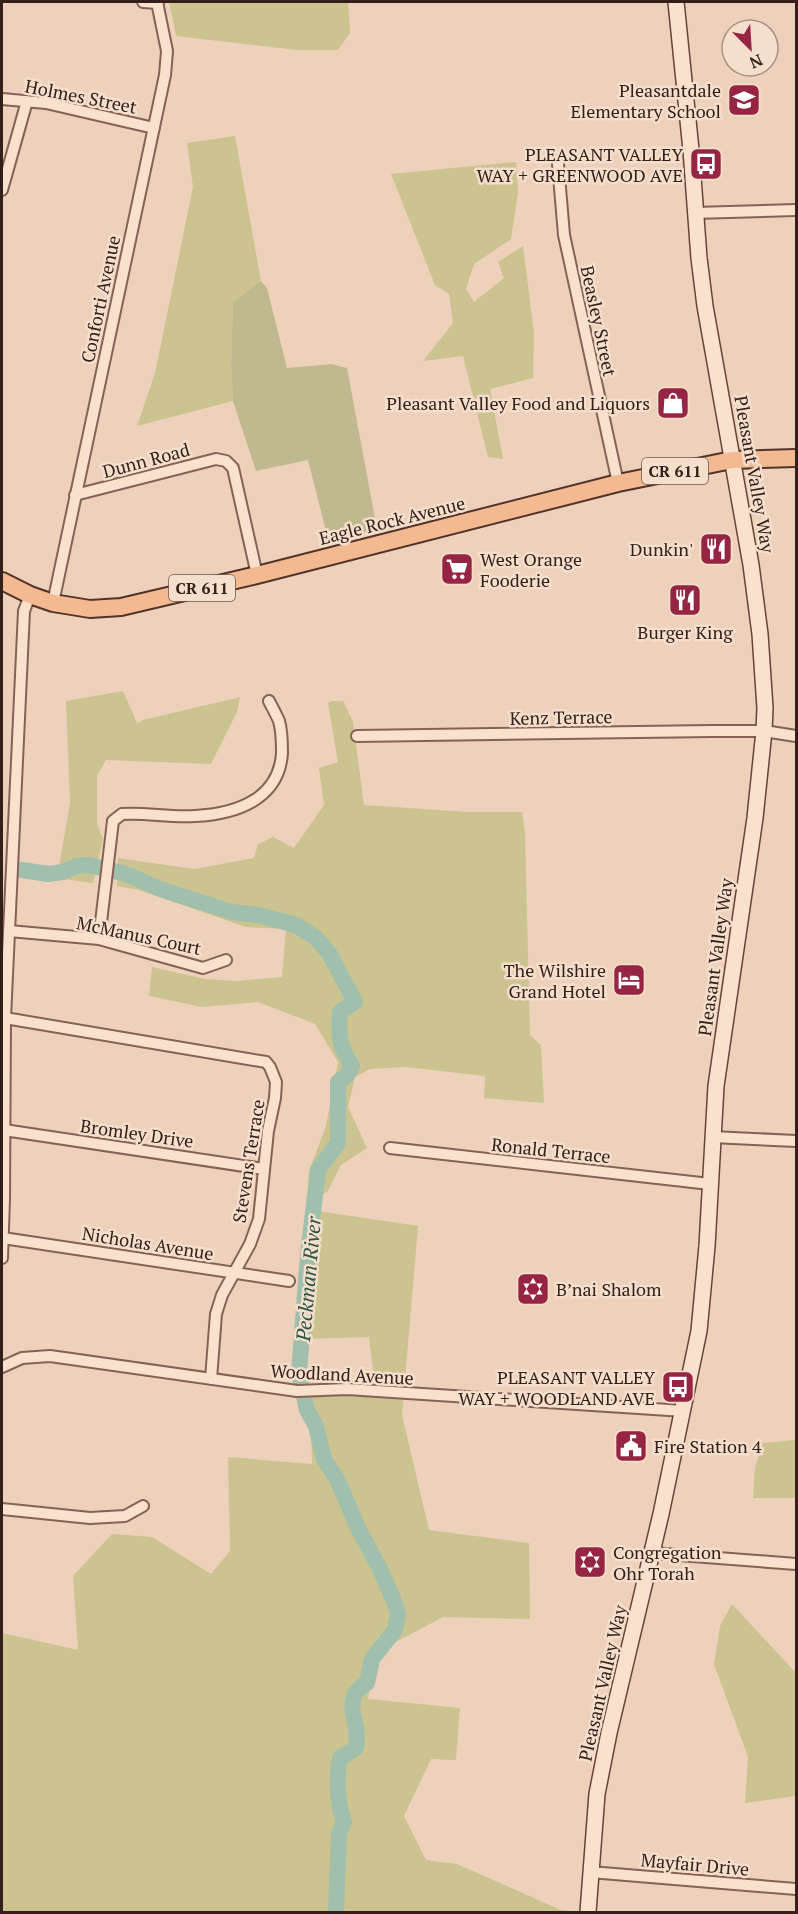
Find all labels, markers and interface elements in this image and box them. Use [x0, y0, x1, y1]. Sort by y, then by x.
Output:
north arrow [720, 18, 780, 78]
text: N [746, 49, 766, 74]
street label: Holmes Street [23, 73, 139, 119]
place label: Pleasantdale Elementary School [570, 78, 721, 123]
school or university icon: Pleasantdale Elementary School [726, 82, 762, 118]
place label: PLEASANT VALLEY WAY + GREENWOOD AVE [476, 142, 683, 187]
bus stop icon: PLEASANT VALLEY WAY + GREENWOOD AVE [688, 146, 724, 182]
street label: Conforti Avenue [75, 233, 125, 365]
street label: Beasley Street [576, 263, 623, 379]
shop icon: Pleasant Valley Food and Liquors [655, 385, 691, 421]
place label: Pleasant Valley Food and Liquors [386, 391, 650, 415]
street label: Pleasant Valley Way [729, 394, 781, 555]
street label: Dunn Road [100, 437, 192, 483]
road number: CR 611 [642, 458, 708, 484]
street label: Eagle Rock Avenue [317, 490, 467, 550]
restaurant icon: Dunkin' [698, 531, 734, 567]
place label: Dunkin' [630, 537, 693, 561]
place label: West Orange Fooderie [480, 547, 582, 592]
supermarket icon: West Orange Fooderie [439, 551, 475, 587]
road number: CR 611 [169, 575, 235, 601]
restaurant icon: Burger King [667, 582, 703, 618]
place label: Burger King [637, 620, 733, 644]
street label: Kenz Terrace [509, 704, 613, 730]
street label: Pleasant Valley Way [692, 876, 738, 1037]
street label: McManus Court [74, 910, 204, 960]
place label: The Wilshire Grand Hotel [503, 958, 606, 1003]
hotel icon: The Wilshire Grand Hotel [611, 962, 647, 998]
street label: Stevens Terrace [226, 1097, 270, 1225]
street label: Bromley Drive [79, 1113, 195, 1153]
street label: Ronald Terrace [490, 1132, 612, 1168]
water label: Peckman River [289, 1214, 327, 1343]
street label: Nicholas Avenue [81, 1221, 215, 1265]
synagogue icon: B’nai Shalom [515, 1271, 551, 1307]
place label: B’nai Shalom [556, 1277, 662, 1301]
street label: Woodland Avenue [270, 1358, 414, 1390]
place label: PLEASANT VALLEY WAY + WOODLAND AVE [458, 1365, 655, 1410]
bus stop icon: PLEASANT VALLEY WAY + WOODLAND AVE [660, 1369, 696, 1405]
public building icon: Fire Station 4 [613, 1428, 649, 1464]
place label: Fire Station 4 [654, 1434, 762, 1458]
place label: Congregation Ohr Torah [613, 1540, 722, 1585]
synagogue icon: Congregation Ohr Torah [572, 1544, 608, 1580]
street label: Pleasant Valley Way [572, 1602, 632, 1763]
street label: Mayfair Drive [640, 1847, 750, 1881]

